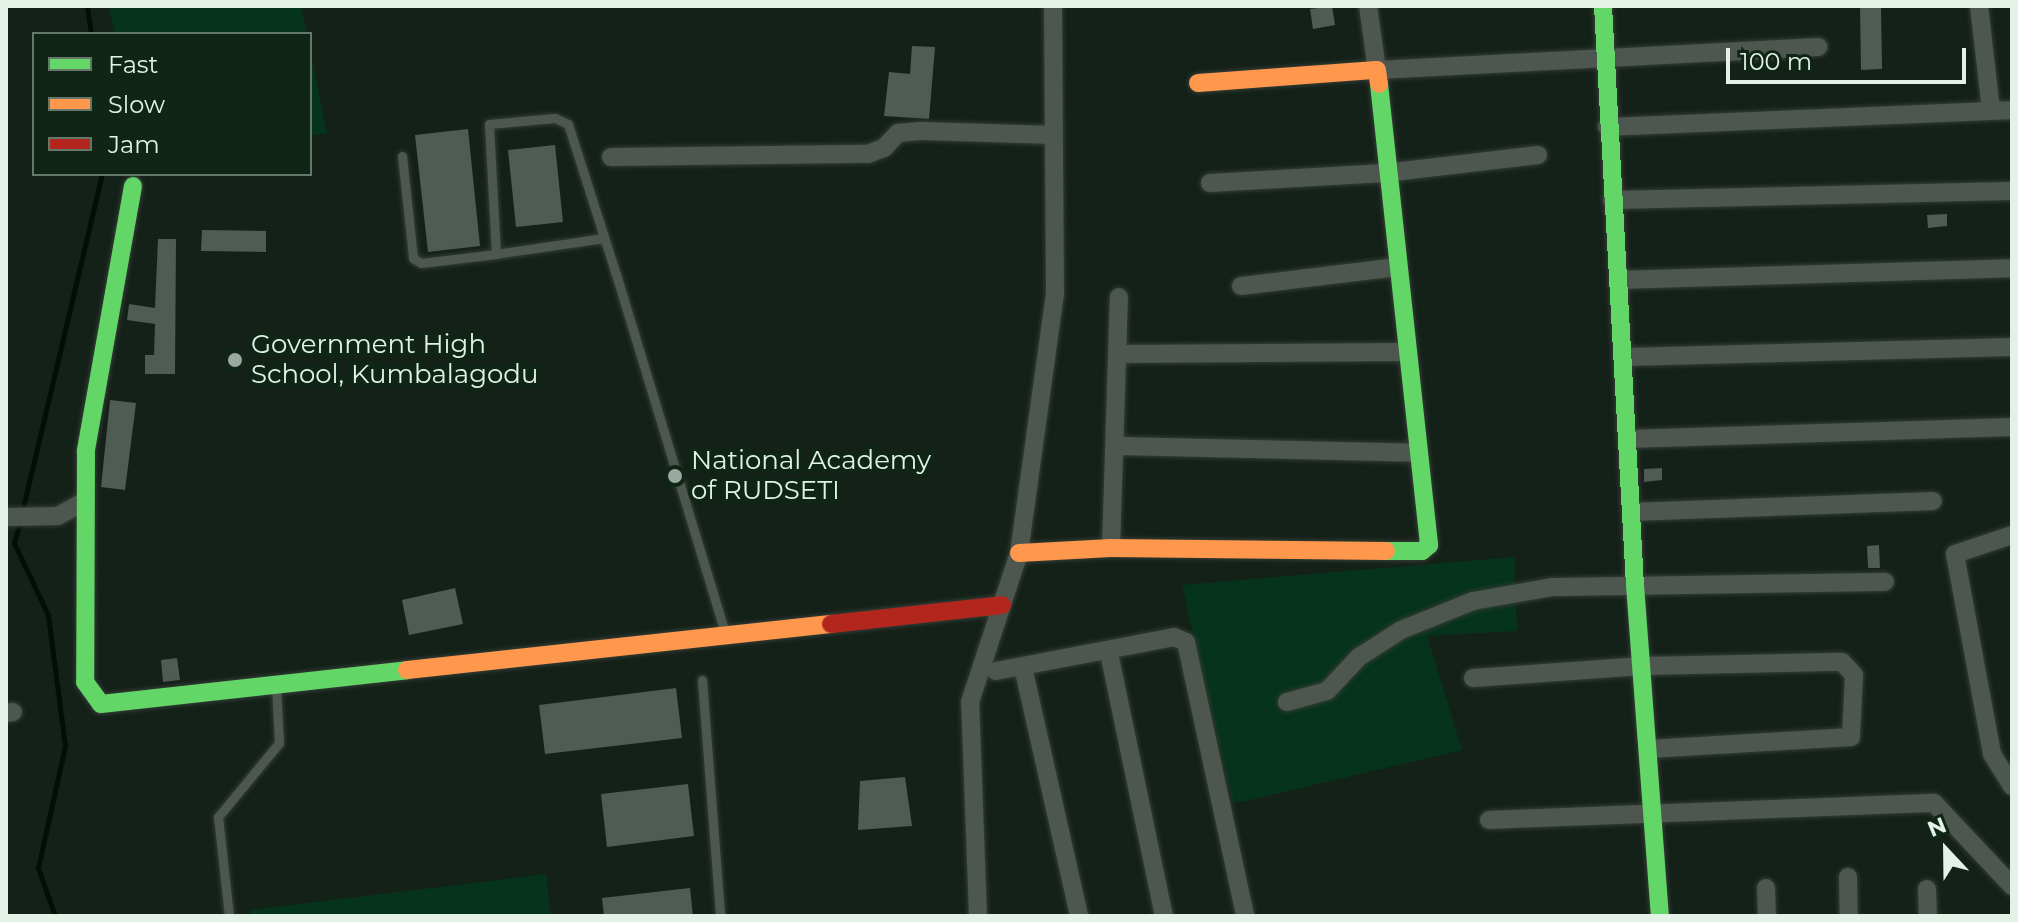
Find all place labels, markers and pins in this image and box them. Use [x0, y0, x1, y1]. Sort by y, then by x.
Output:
place label: Government High School, Kumbalagodu [251, 329, 538, 390]
marker: Government High School, Kumbalagodu [226, 351, 244, 369]
place label: National Academy of RUDSETI [691, 445, 931, 506]
marker: National Academy of RUDSETI [666, 467, 684, 485]

